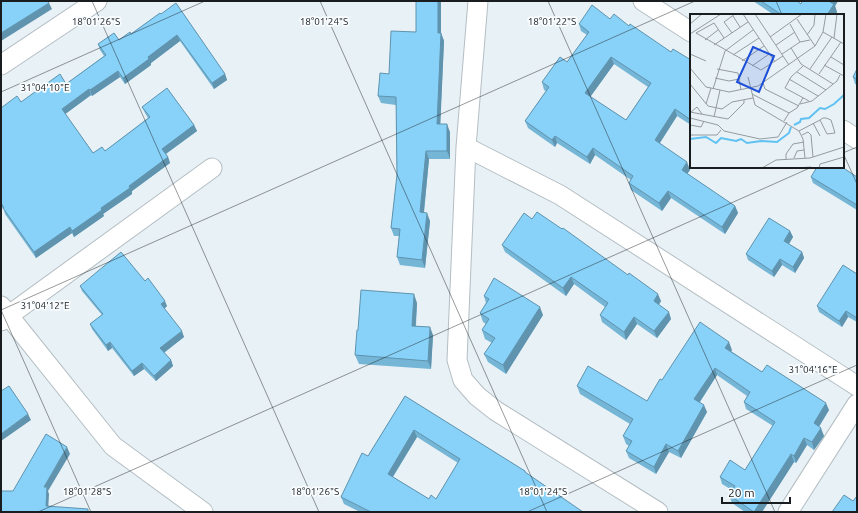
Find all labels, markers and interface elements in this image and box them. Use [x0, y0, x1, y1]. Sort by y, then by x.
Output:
inset map [690, 14, 844, 168]
text: 18°01'26"S [72, 16, 120, 27]
text: 18°01'24"S [300, 16, 348, 27]
text: 18°01'22"S [528, 16, 576, 27]
text: 31°04'10"E [20, 82, 70, 93]
text: 31°04'12"E [20, 300, 70, 311]
text: 31°04'16"E [788, 364, 838, 375]
scale bar [722, 479, 790, 505]
text: 18°01'28"S [63, 486, 111, 497]
text: 18°01'26"S [291, 486, 339, 497]
text: 18°01'24"S [519, 486, 567, 497]
text: 20 m [728, 486, 755, 499]

